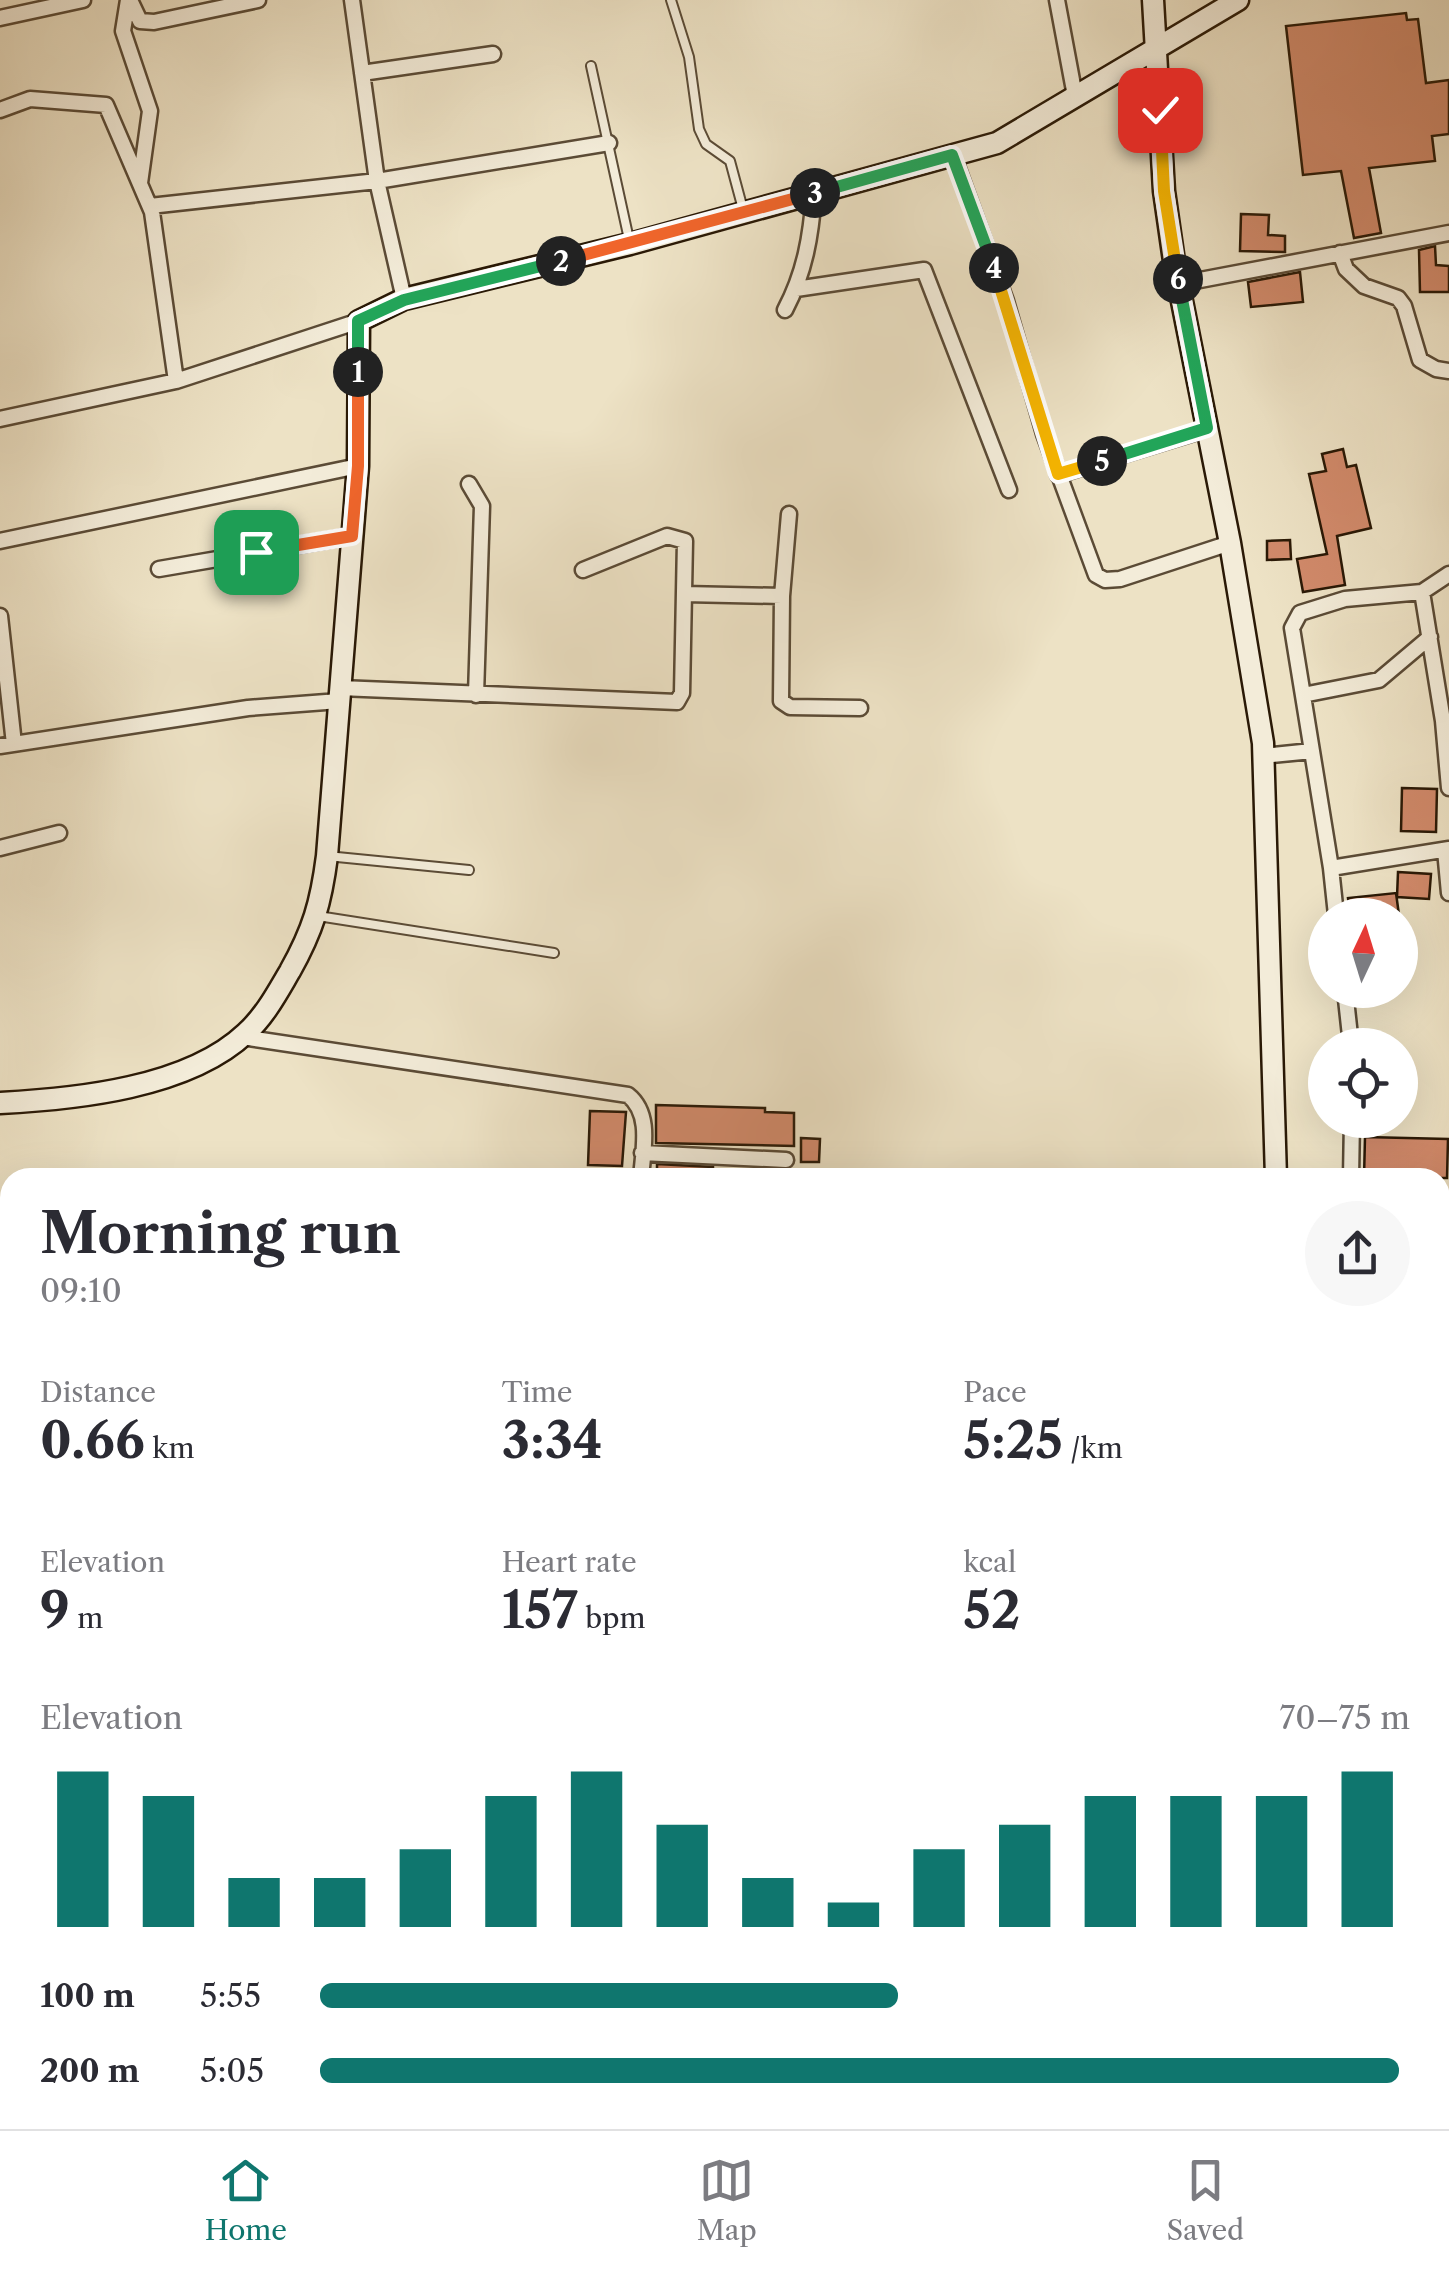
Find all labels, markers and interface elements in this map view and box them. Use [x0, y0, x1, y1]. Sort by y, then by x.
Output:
pin [1118, 68, 1203, 153]
icon: check [1133, 83, 1188, 138]
pin: 3 [790, 168, 840, 218]
text: 3 [807, 176, 823, 210]
pin: 2 [536, 236, 586, 286]
pin: 4 [969, 243, 1019, 293]
text: 2 [553, 244, 569, 278]
text: 4 [986, 251, 1002, 285]
pin: 6 [1153, 254, 1203, 304]
text: 6 [1170, 262, 1186, 296]
pin: 1 [333, 347, 383, 397]
text: 1 [352, 355, 364, 389]
pin: 5 [1077, 436, 1127, 486]
text: 5 [1094, 444, 1110, 478]
pin [214, 510, 299, 595]
icon: arrive [229, 525, 284, 580]
north arrow [1308, 898, 1418, 1008]
map controls [1308, 898, 1418, 1138]
button: locate [1308, 1028, 1418, 1138]
text: Morning run [40, 1200, 401, 1267]
button: share [1305, 1201, 1410, 1306]
text: 09:10 [40, 1271, 122, 1310]
text: Distance [40, 1375, 156, 1409]
text: Time [502, 1375, 572, 1409]
text: Pace [963, 1375, 1027, 1409]
text: 0.66 [40, 1409, 145, 1471]
text: 3:34 [502, 1409, 603, 1471]
text: 5:25 [963, 1409, 1063, 1471]
text: km [145, 1431, 195, 1465]
text: /km [1063, 1431, 1123, 1465]
text: Elevation [40, 1545, 165, 1579]
text: Heart rate [502, 1545, 637, 1579]
text: kcal [963, 1545, 1016, 1579]
text: 9 [40, 1579, 70, 1641]
text: 157 [502, 1579, 578, 1641]
text: 52 [963, 1579, 1020, 1641]
text: m [70, 1601, 103, 1635]
text: bpm [578, 1601, 646, 1635]
text: Elevation [40, 1698, 183, 1737]
text: 70–75 m [1279, 1698, 1410, 1737]
text: 100 m [40, 1976, 135, 2015]
text: 5:55 [200, 1976, 261, 2015]
text: 200 m [40, 2051, 140, 2090]
text: 5:05 [200, 2051, 264, 2090]
tab: Home [205, 2153, 287, 2247]
tab: Map [697, 2153, 757, 2247]
tab: Saved [1166, 2153, 1244, 2247]

